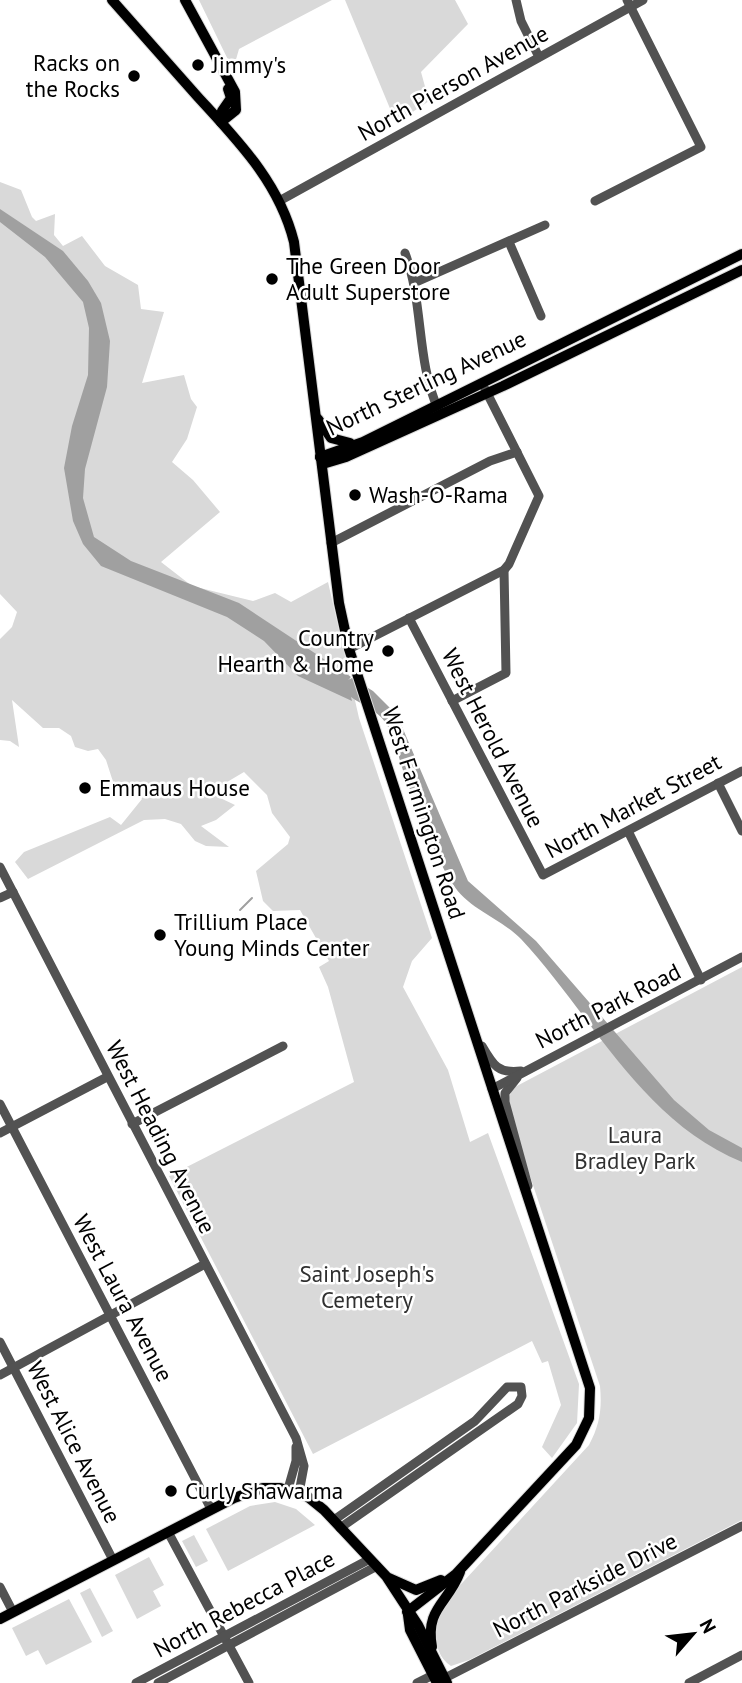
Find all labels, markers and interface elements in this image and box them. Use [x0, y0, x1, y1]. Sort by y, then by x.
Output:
street label: North Pierson Avenue [352, 18, 553, 147]
place label: Racks on the Rocks [26, 48, 120, 103]
place label: Jimmy's [211, 50, 286, 79]
marker: Jimmy's [190, 57, 206, 73]
marker: Racks on the Rocks [126, 68, 142, 84]
place label: The Green Door Adult Superstore [286, 251, 451, 306]
marker: The Green Door Adult Superstore [264, 271, 280, 287]
street label: North Sterling Avenue [321, 324, 530, 442]
place label: Wash-O-Rama [369, 480, 508, 509]
marker: Wash-O-Rama [347, 487, 363, 503]
place label: Country Hearth & Home [217, 623, 374, 678]
marker: Country Hearth & Home [380, 643, 396, 659]
street label: West Herold Avenue [436, 643, 551, 832]
street label: West Farmington Road [376, 703, 472, 923]
street label: North Market Street [540, 747, 726, 864]
place label: Emmaus House [99, 773, 250, 802]
marker: Emmaus House [77, 780, 93, 796]
place label: Trillium Place Young Minds Center [174, 907, 370, 962]
marker: Trillium Place Young Minds Center [152, 927, 168, 943]
street label: North Park Road [530, 956, 685, 1055]
street label: West Heading Avenue [100, 1035, 223, 1238]
park label: Laura Bradley Park [574, 1120, 696, 1175]
street label: West Laura Avenue [67, 1209, 180, 1386]
park label: Saint Joseph's Cemetery [300, 1259, 435, 1314]
street label: West Alice Avenue [21, 1356, 128, 1528]
place label: Curly Shawarma [185, 1476, 343, 1505]
marker: Curly Shawarma [163, 1483, 179, 1499]
street label: North Parkside Drive [488, 1526, 682, 1643]
street label: North Rebecca Place [148, 1544, 339, 1664]
north arrow [658, 1599, 728, 1669]
text: N [694, 1615, 722, 1637]

